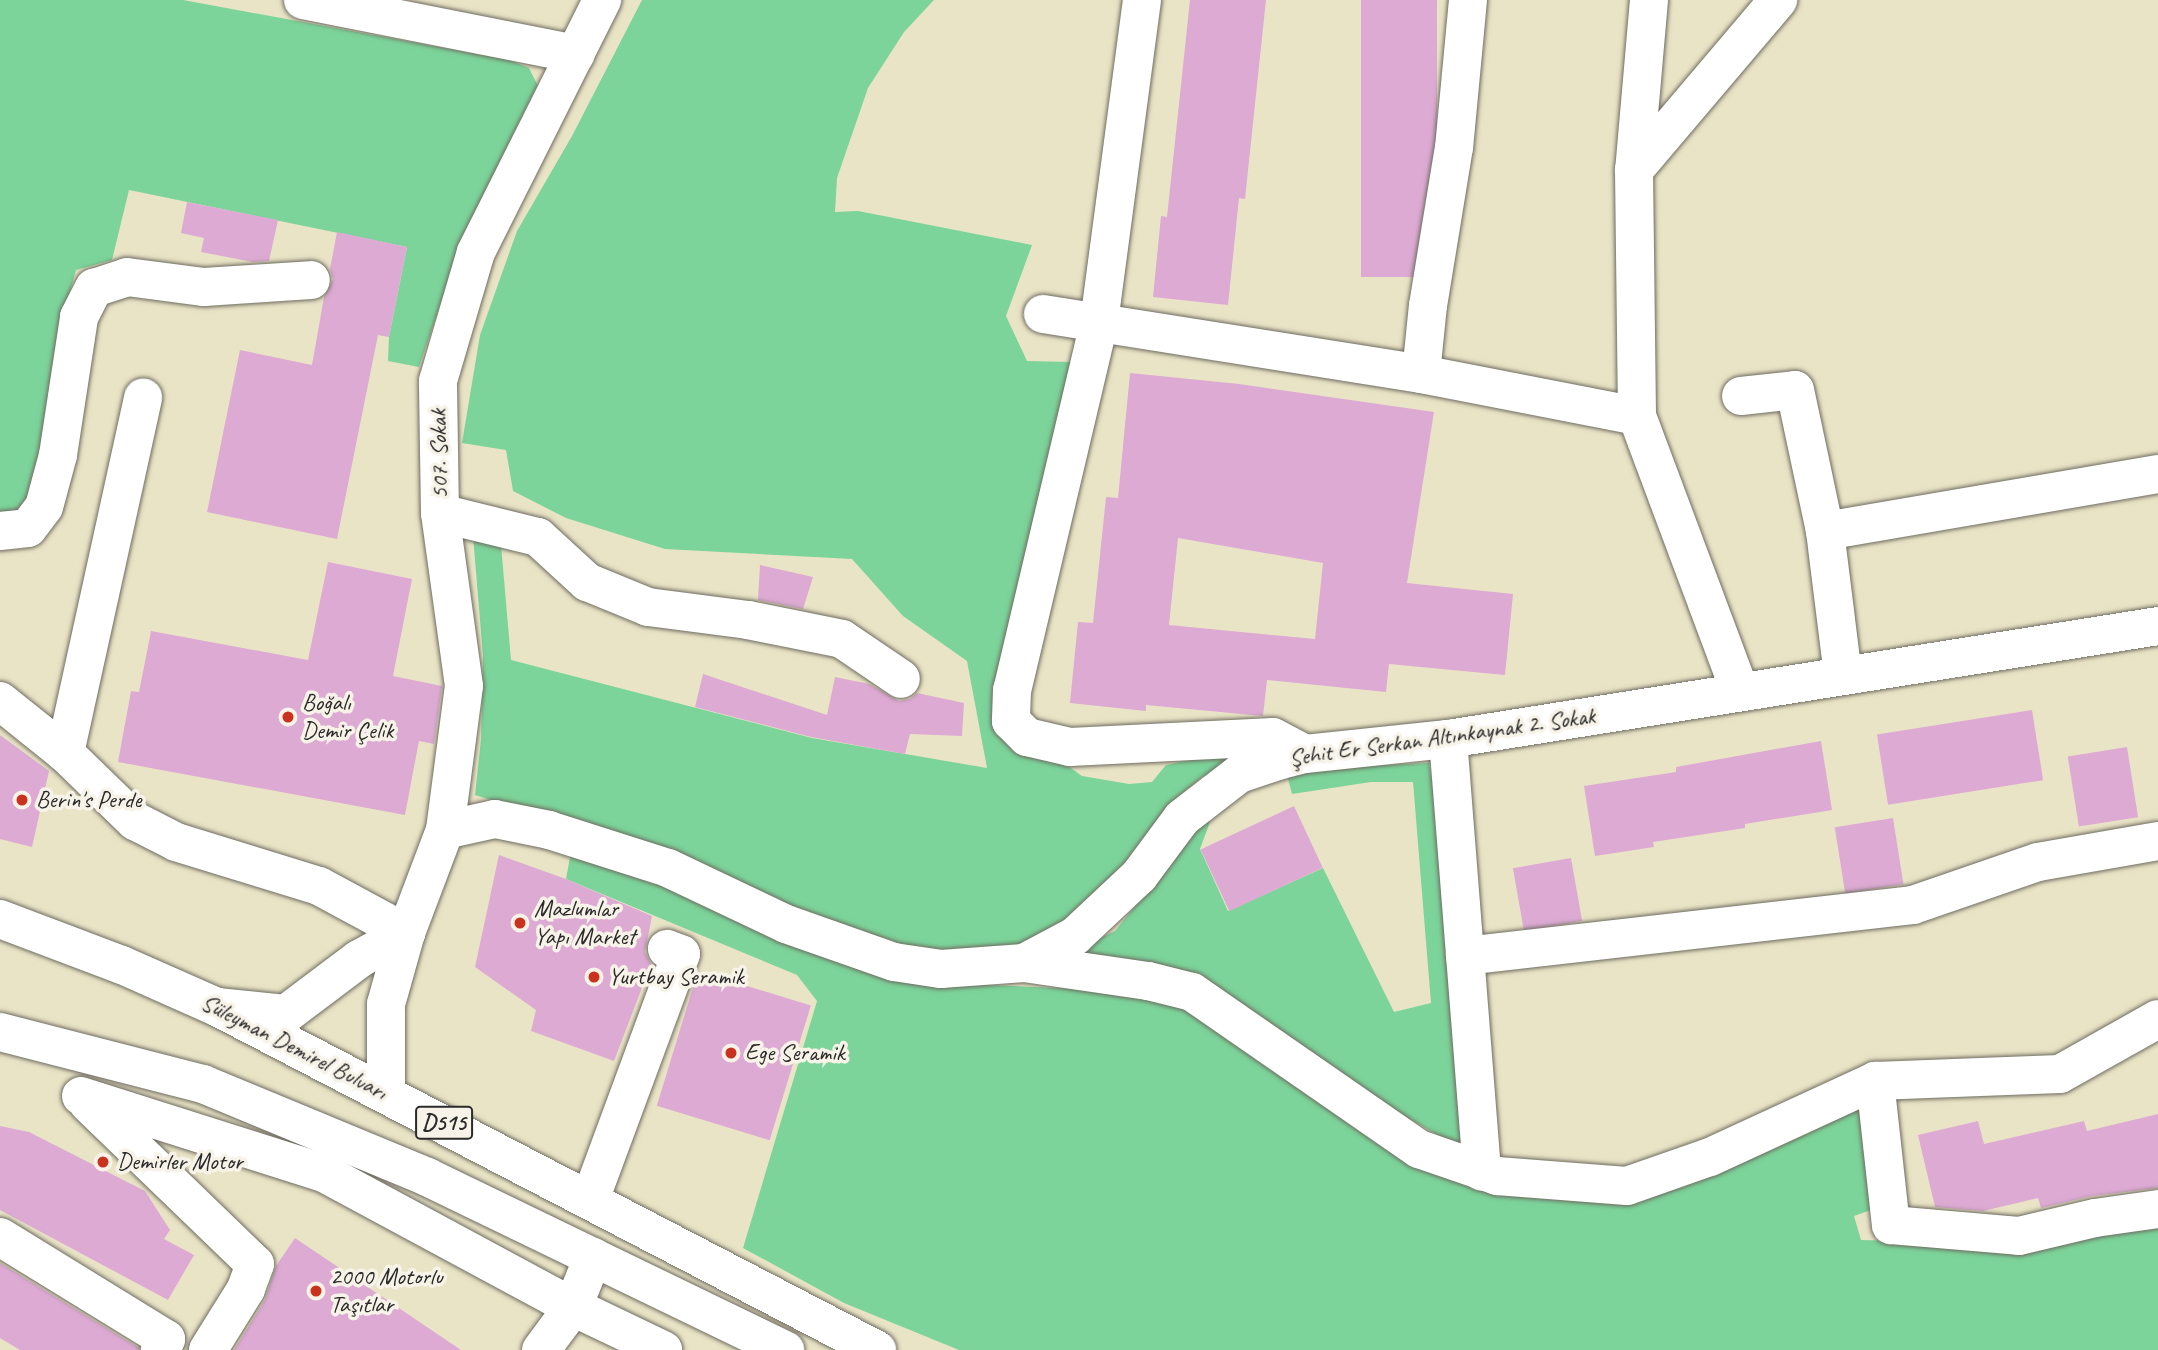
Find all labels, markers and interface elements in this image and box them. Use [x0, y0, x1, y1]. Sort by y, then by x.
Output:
street label: 507. Sokak [424, 409, 454, 499]
place label: Boğalı Demir Çelik [302, 689, 393, 745]
street label: Şehit Er Serkan Altınkaynak 2. Sokak [1287, 701, 1597, 773]
marker: Boğalı Demir Çelik [280, 709, 296, 725]
place label: Berin's Perde [36, 786, 141, 814]
marker: Berin's Perde [14, 792, 30, 808]
place label: Mazlumlar Yapı Market [534, 895, 635, 951]
marker: Mazlumlar Yapı Market [512, 915, 528, 931]
place label: Yurtbay Seramik [608, 963, 743, 991]
marker: Yurtbay Seramik [586, 969, 602, 985]
street label: Süleyman Demirel Bulvarı [197, 988, 391, 1106]
place label: Ege Seramik [745, 1039, 845, 1067]
marker: Ege Seramik [723, 1045, 739, 1061]
road number: D515 [414, 1104, 474, 1142]
place label: Demirler Motor [117, 1148, 243, 1176]
marker: Demirler Motor [95, 1154, 111, 1170]
place label: 2000 Motorlu Taşıtlar [330, 1263, 443, 1319]
marker: 2000 Motorlu Taşıtlar [308, 1283, 324, 1299]

